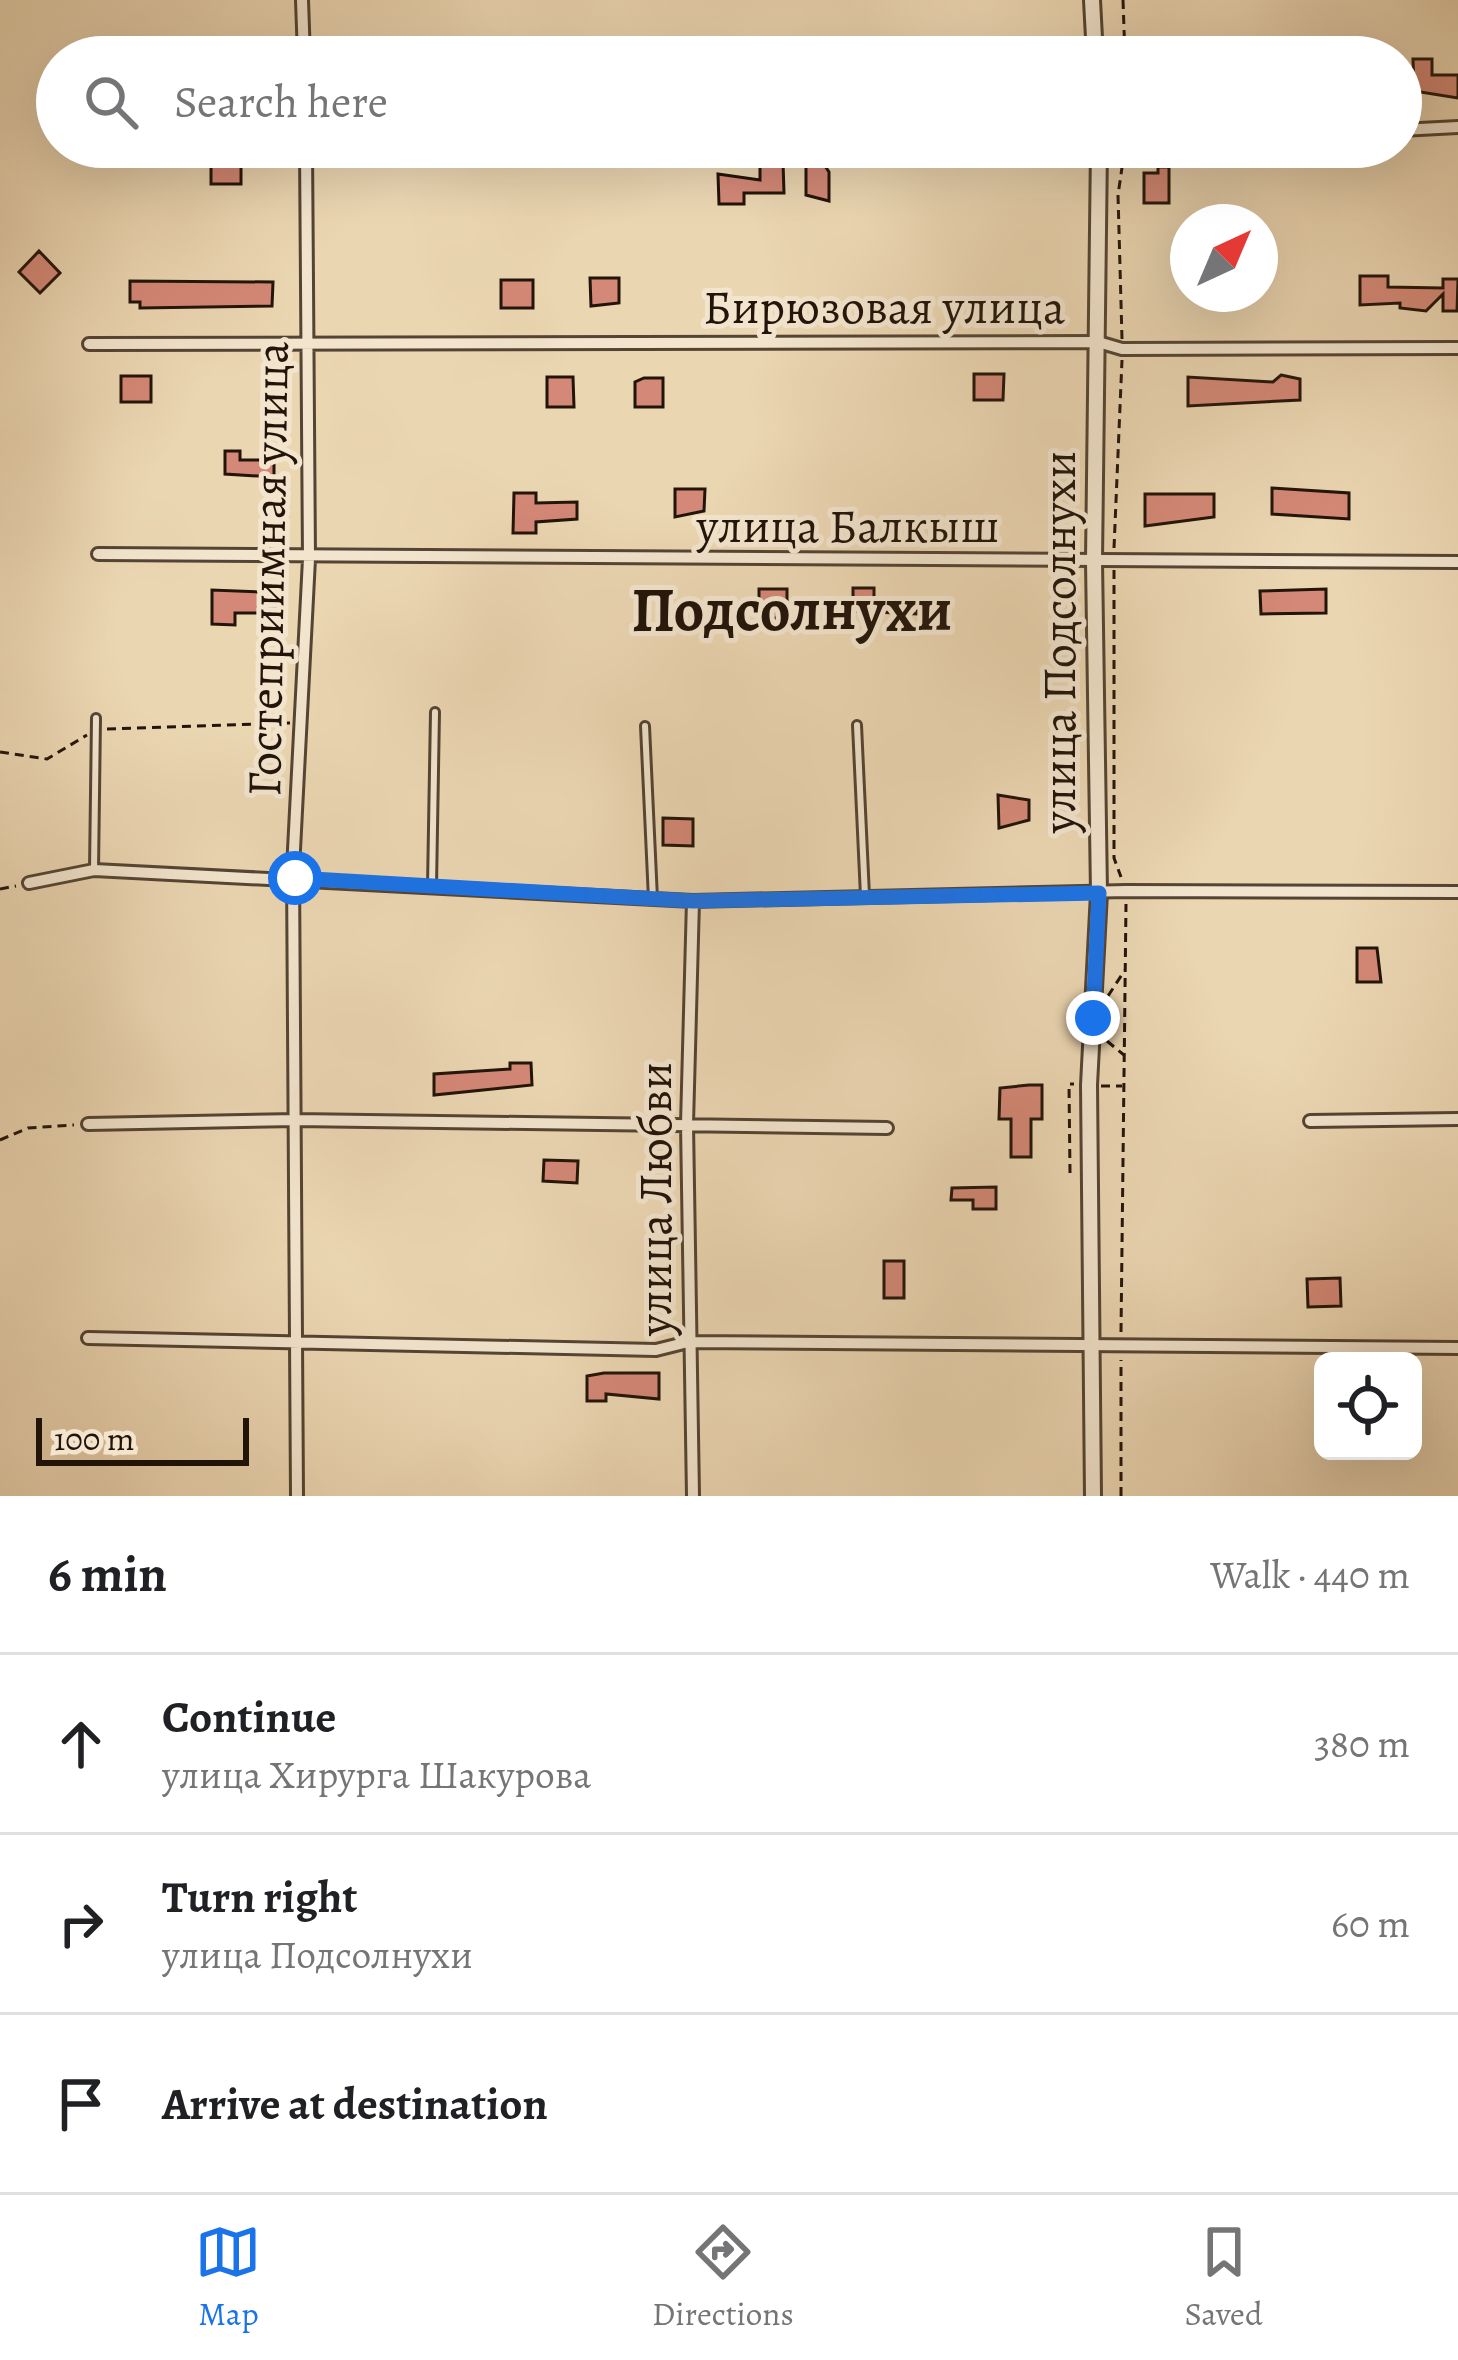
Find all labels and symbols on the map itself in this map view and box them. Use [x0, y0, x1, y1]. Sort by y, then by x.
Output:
north arrow [1170, 204, 1278, 312]
street label: Бирюзовая улица [703, 274, 1065, 340]
street label: Гостеприимная улица [231, 341, 305, 797]
street label: улица Подсолнухи [1026, 451, 1092, 834]
street label: улица Балкыш [696, 493, 999, 559]
district label: Подсолнухи [632, 569, 952, 651]
route start [268, 851, 322, 905]
route end [1066, 991, 1120, 1045]
street label: улица Любви [622, 1062, 688, 1337]
scale bar [36, 1412, 249, 1465]

